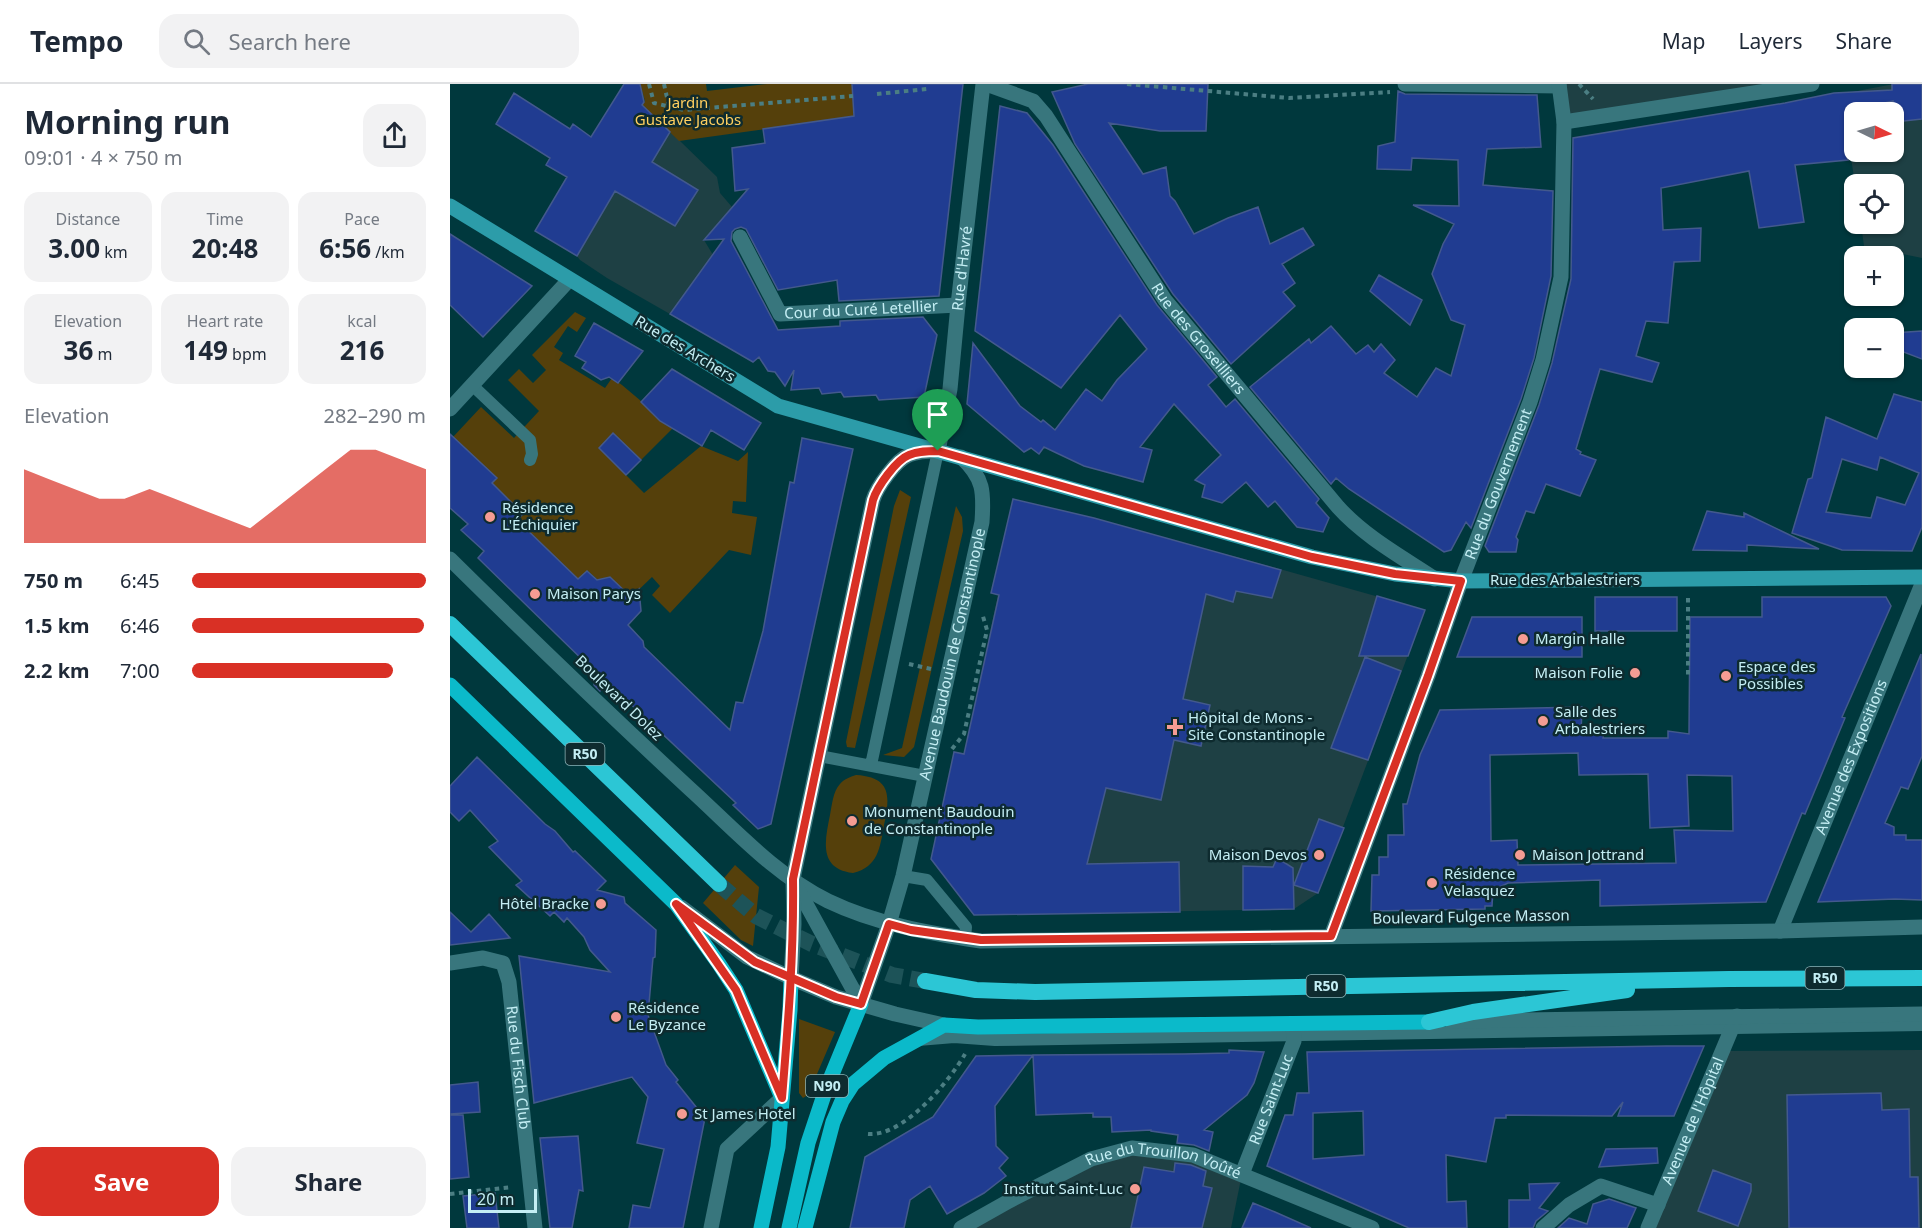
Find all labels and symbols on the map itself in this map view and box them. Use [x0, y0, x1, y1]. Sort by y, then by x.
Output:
park label: Jardin Gustave Jacobs [635, 92, 741, 129]
north arrow [1844, 102, 1904, 162]
street label: Rue d'Havré [947, 225, 976, 312]
street label: Rue des Groseilliers [1147, 279, 1251, 398]
street label: Cour du Curé Letellier [784, 295, 938, 323]
street label: Rue des Archers [632, 310, 739, 386]
pin [912, 389, 963, 451]
street label: Rue du Gouvernement [1459, 405, 1536, 562]
place label: Résidence L'Échiquier [502, 497, 578, 534]
marker: Résidence L'Échiquier [483, 510, 497, 524]
street label: Avenue Baudouin de Constantinople [914, 526, 989, 782]
street label: Rue des Arbalestriers [1490, 569, 1640, 589]
place label: Maison Parys [547, 583, 641, 603]
marker: Maison Parys [528, 587, 542, 601]
place label: Margin Halle [1535, 628, 1625, 648]
marker: Margin Halle [1516, 632, 1530, 646]
street label: Boulevard Dolez [572, 650, 668, 744]
place label: Espace des Possibles [1738, 656, 1816, 693]
place label: Maison Folie [1535, 662, 1623, 682]
marker: Maison Folie [1628, 666, 1642, 680]
marker: Espace des Possibles [1719, 669, 1733, 683]
street label: Avenue des Expositions [1810, 676, 1891, 837]
place label: Salle des Arbalestriers [1555, 701, 1645, 738]
place label: Hôpital de Mons - Site Constantinople [1188, 707, 1325, 744]
marker: Salle des Arbalestriers [1536, 714, 1550, 728]
marker: Hôpital de Mons - Site Constantinople [1166, 718, 1184, 736]
road number: R50 [566, 743, 604, 765]
place label: Monument Baudouin de Constantinople [864, 801, 1014, 838]
marker: Monument Baudouin de Constantinople [845, 814, 859, 828]
place label: Maison Devos [1209, 844, 1307, 864]
place label: Maison Jottrand [1532, 844, 1644, 864]
marker: Maison Devos [1312, 848, 1326, 862]
marker: Maison Jottrand [1513, 848, 1527, 862]
place label: Résidence Velasquez [1444, 863, 1515, 900]
marker: Résidence Velasquez [1425, 876, 1439, 890]
place label: Hôtel Bracke [499, 893, 589, 913]
marker: Hôtel Bracke [594, 897, 608, 911]
street label: Boulevard Fulgence Masson [1372, 904, 1570, 928]
road number: R50 [1806, 967, 1844, 989]
road number: R50 [1306, 975, 1346, 997]
place label: Résidence Le Byzance [628, 997, 706, 1034]
street label: Rue du Fisch Club [503, 1005, 536, 1130]
marker: Résidence Le Byzance [609, 1010, 623, 1024]
street label: Rue Saint-Luc [1244, 1051, 1297, 1147]
street label: Avenue de l'Hôpital [1656, 1054, 1728, 1187]
road number: N90 [806, 1075, 848, 1097]
place label: St James Hotel [694, 1103, 796, 1123]
marker: St James Hotel [675, 1107, 689, 1121]
street label: Rue du Trouillon Voûté [1081, 1137, 1244, 1183]
place label: Institut Saint-Luc [1004, 1178, 1123, 1198]
marker: Institut Saint-Luc [1128, 1182, 1142, 1196]
scale bar [468, 1186, 537, 1214]

